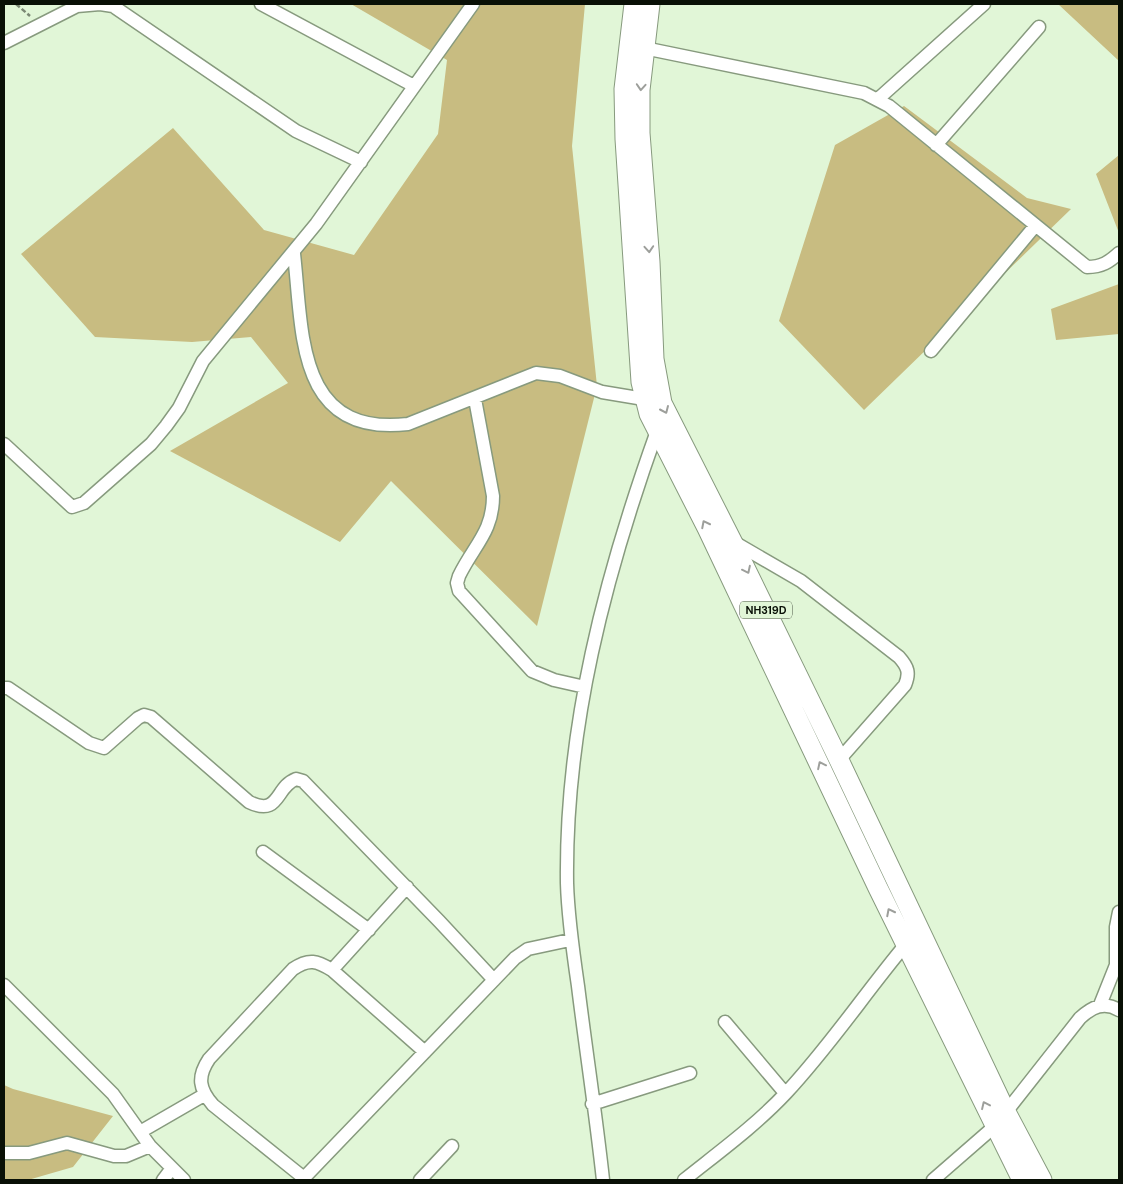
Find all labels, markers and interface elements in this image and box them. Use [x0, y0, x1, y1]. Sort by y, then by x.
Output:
one-way arrow [635, 83, 646, 91]
one-way arrow [643, 245, 654, 253]
one-way arrow [659, 405, 669, 414]
one-way arrow [701, 520, 711, 529]
one-way arrow [740, 565, 751, 574]
road number: NH319D [740, 602, 792, 618]
one-way arrow [817, 761, 827, 770]
one-way arrow [886, 908, 896, 917]
one-way arrow [981, 1101, 991, 1110]

